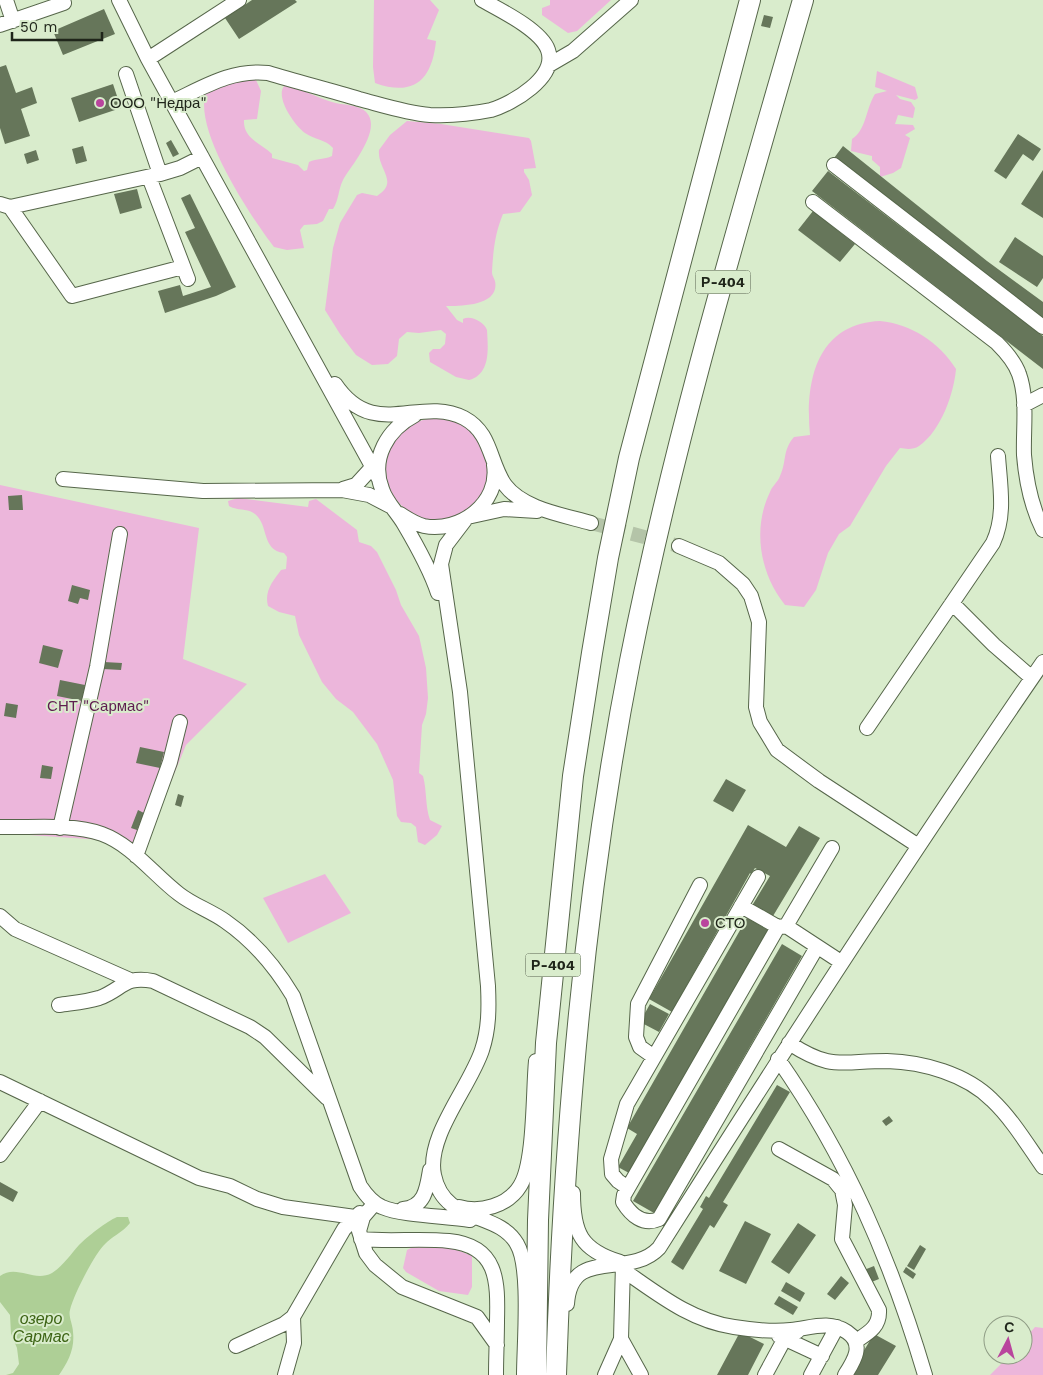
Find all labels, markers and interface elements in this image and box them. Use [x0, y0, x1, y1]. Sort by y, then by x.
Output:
scale bar [12, 10, 102, 42]
text: 50 m [20, 18, 57, 36]
place label: ООО "Недра" [110, 94, 207, 112]
marker: ООО "Недра" [94, 97, 106, 109]
road number: Р-404 [696, 270, 750, 294]
park label: СНТ "Сармас" [47, 697, 149, 715]
place label: СТО [715, 914, 746, 932]
marker: СТО [699, 917, 711, 929]
road number: Р-404 [526, 954, 580, 976]
water label: озеро Сармас [12, 1309, 70, 1346]
north arrow [983, 1315, 1033, 1365]
text: С [1003, 1319, 1015, 1336]

